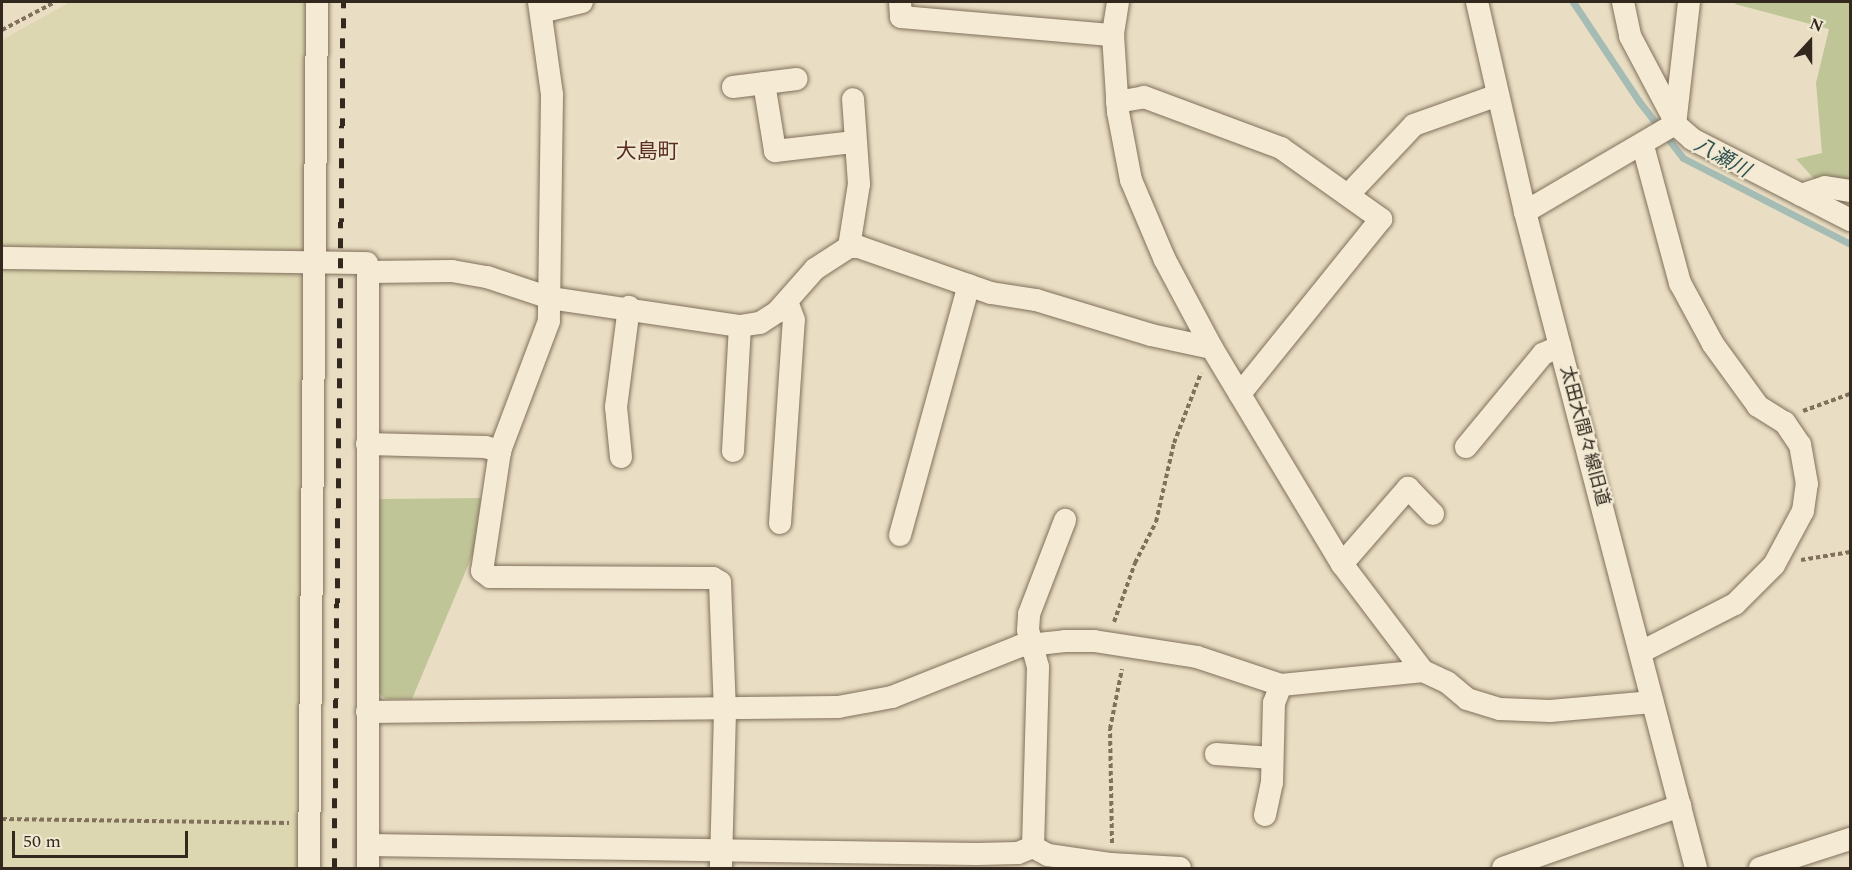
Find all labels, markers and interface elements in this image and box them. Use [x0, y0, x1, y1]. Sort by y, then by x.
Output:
north arrow [1780, 12, 1840, 72]
text: N [1806, 12, 1827, 39]
water label: 八瀬川 [1690, 133, 1754, 183]
district label: 大島町 [616, 139, 678, 165]
street label: 太田大間々線旧道 [1555, 364, 1613, 508]
scale bar [15, 819, 190, 857]
text: 50 m [23, 828, 61, 855]

